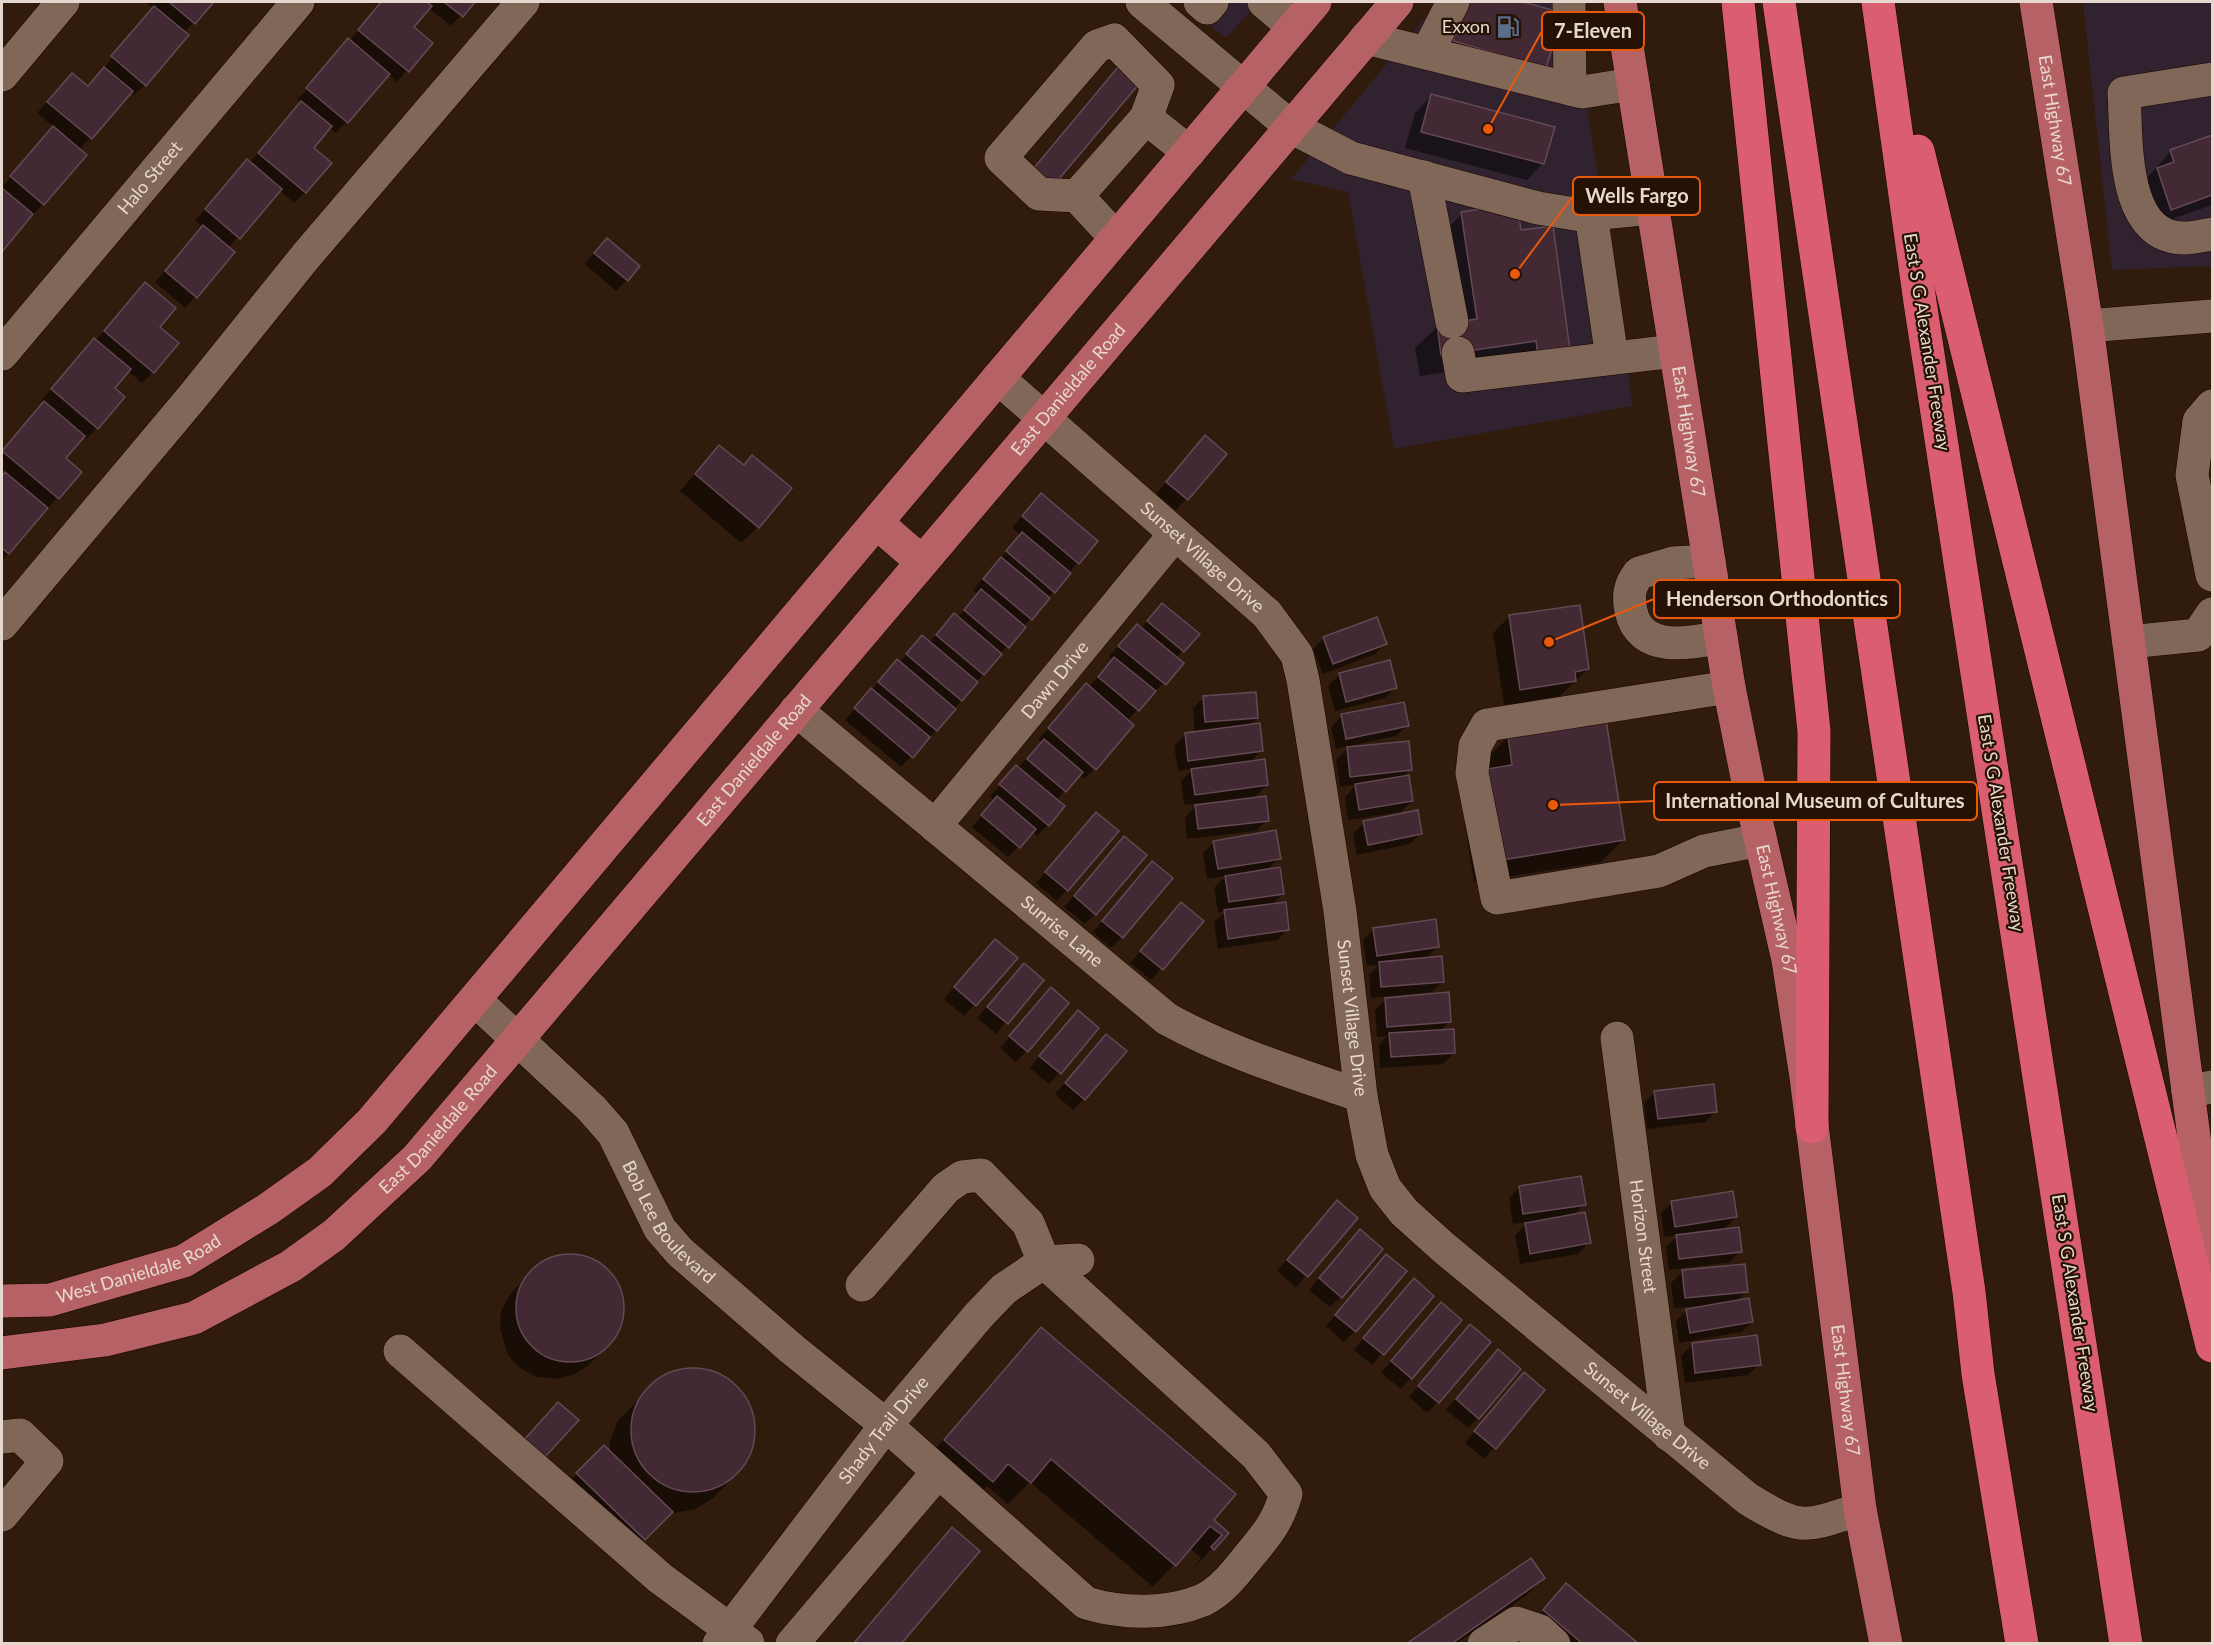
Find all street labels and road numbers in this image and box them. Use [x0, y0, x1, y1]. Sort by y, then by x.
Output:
street label: East Highway 67 [2034, 53, 2077, 188]
street label: Halo Street [112, 136, 187, 218]
street label: East S G Alexander Freeway [1900, 231, 1956, 453]
street label: East Danieldale Road [1005, 319, 1130, 460]
street label: East Highway 67 [1668, 364, 1711, 499]
street label: Sunset Village Drive [1137, 496, 1270, 617]
street label: Dawn Drive [1016, 636, 1093, 723]
street label: East Danieldale Road [691, 689, 815, 830]
street label: East S G Alexander Freeway [1974, 712, 2030, 934]
street label: East Highway 67 [1752, 842, 1802, 976]
street label: Sunrise Lane [1017, 890, 1108, 971]
street label: Sunset Village Drive [1333, 938, 1373, 1097]
street label: East Danieldale Road [374, 1060, 501, 1198]
street label: Bob Lee Boulevard [618, 1156, 720, 1288]
street label: Horizon Street [1626, 1178, 1662, 1295]
street label: East S G Alexander Freeway [2048, 1192, 2104, 1414]
street label: West Danieldale Road [53, 1229, 224, 1308]
street label: East Highway 67 [1827, 1323, 1865, 1457]
street label: Sunset Village Drive [1580, 1356, 1716, 1474]
street label: Shady Trail Drive [833, 1371, 933, 1488]

